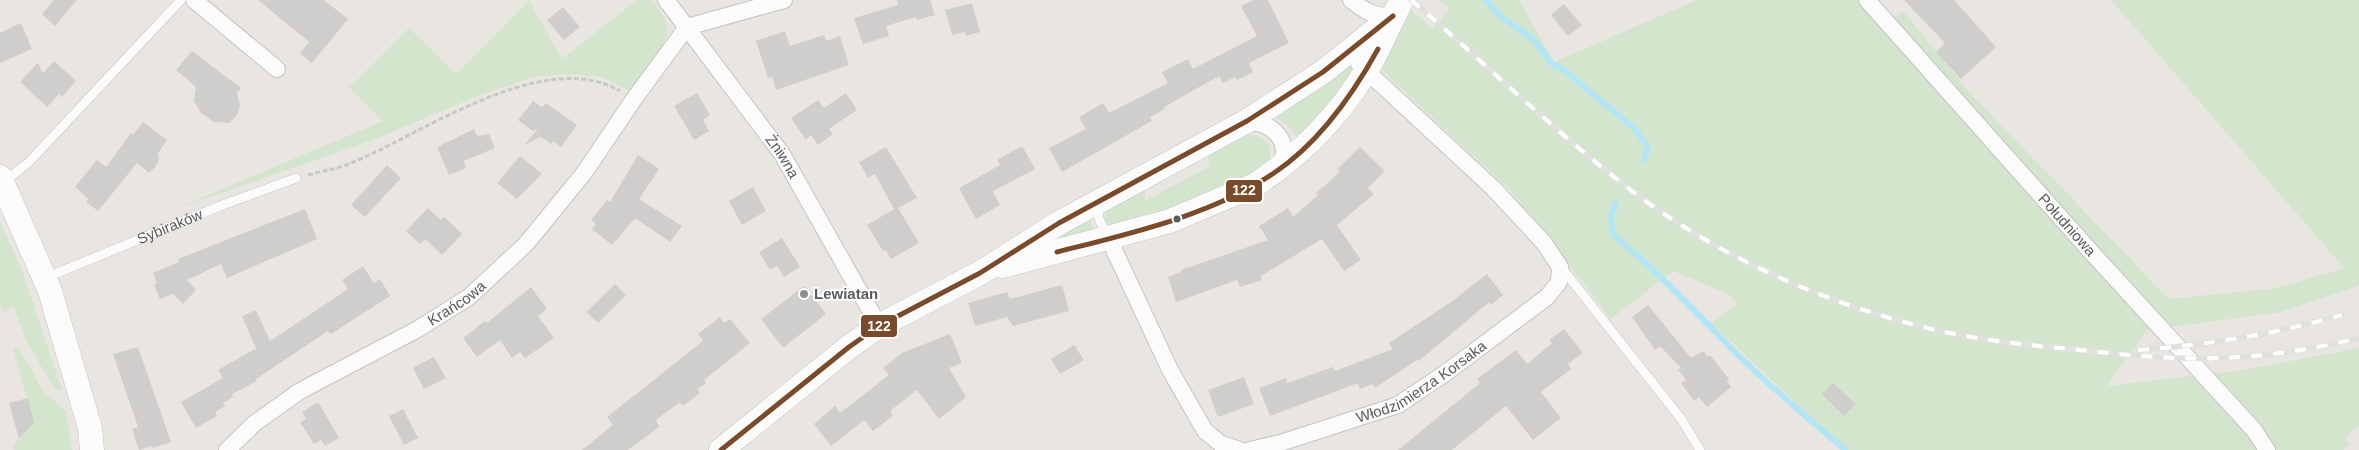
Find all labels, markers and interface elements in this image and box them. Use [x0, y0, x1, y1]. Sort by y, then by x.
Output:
street label: Żniwna [762, 131, 803, 181]
line badge: 122 [1225, 179, 1263, 203]
text: 122 [1232, 182, 1256, 198]
street label: Południowa [2035, 190, 2100, 260]
street label: Sybiraków [134, 205, 205, 247]
unlabelled marker [1172, 214, 1182, 224]
street label: Krańcowa [424, 277, 489, 329]
place label: Lewiatan [814, 285, 878, 302]
marker: Lewiatan [798, 288, 810, 300]
line badge: 122 [860, 314, 898, 338]
text: 122 [867, 318, 891, 334]
street label: Włodzimierza Korsaka [1354, 336, 1490, 426]

